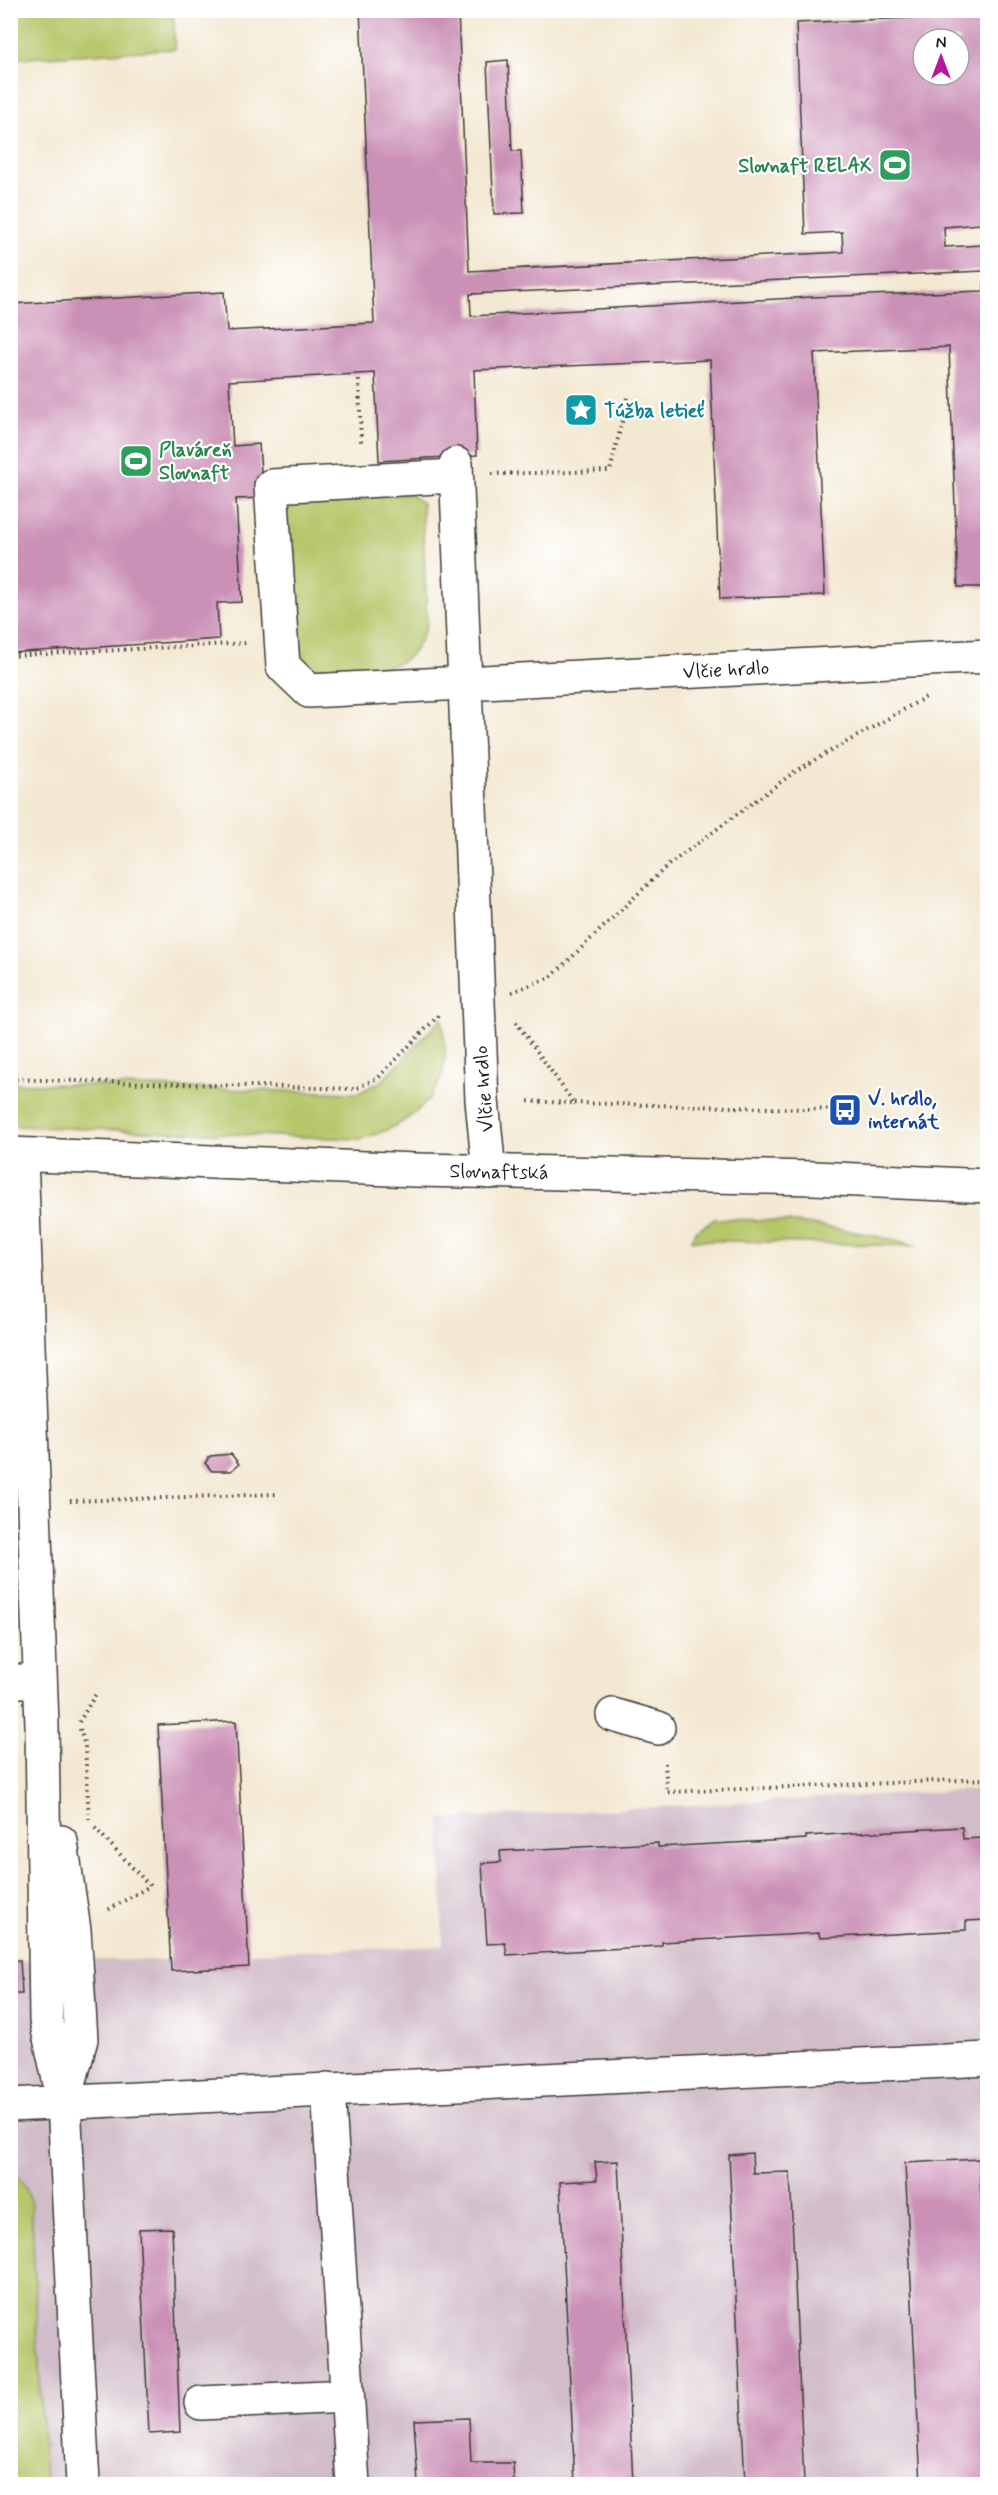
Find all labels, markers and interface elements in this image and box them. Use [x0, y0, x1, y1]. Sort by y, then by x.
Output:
north arrow [911, 27, 971, 87]
text: N [936, 33, 946, 54]
sports icon: Slovnaft RELAX [877, 147, 913, 183]
place label: Slovnaft RELAX [738, 153, 872, 180]
place icon: Túžba letieť [563, 392, 599, 428]
place label: Túžba letieť [604, 398, 705, 425]
place label: Plaváreň Slovnaft [159, 437, 232, 487]
sports icon: Plaváreň Slovnaft [118, 443, 154, 479]
street label: Vlčie hrdlo [682, 655, 770, 686]
street label: Vlčie hrdlo [468, 1045, 501, 1133]
place label: V. hrdlo, internát [868, 1086, 940, 1136]
bus stop icon: V. hrdlo, internát [827, 1092, 863, 1128]
street label: Slovnaftská [449, 1158, 549, 1187]

